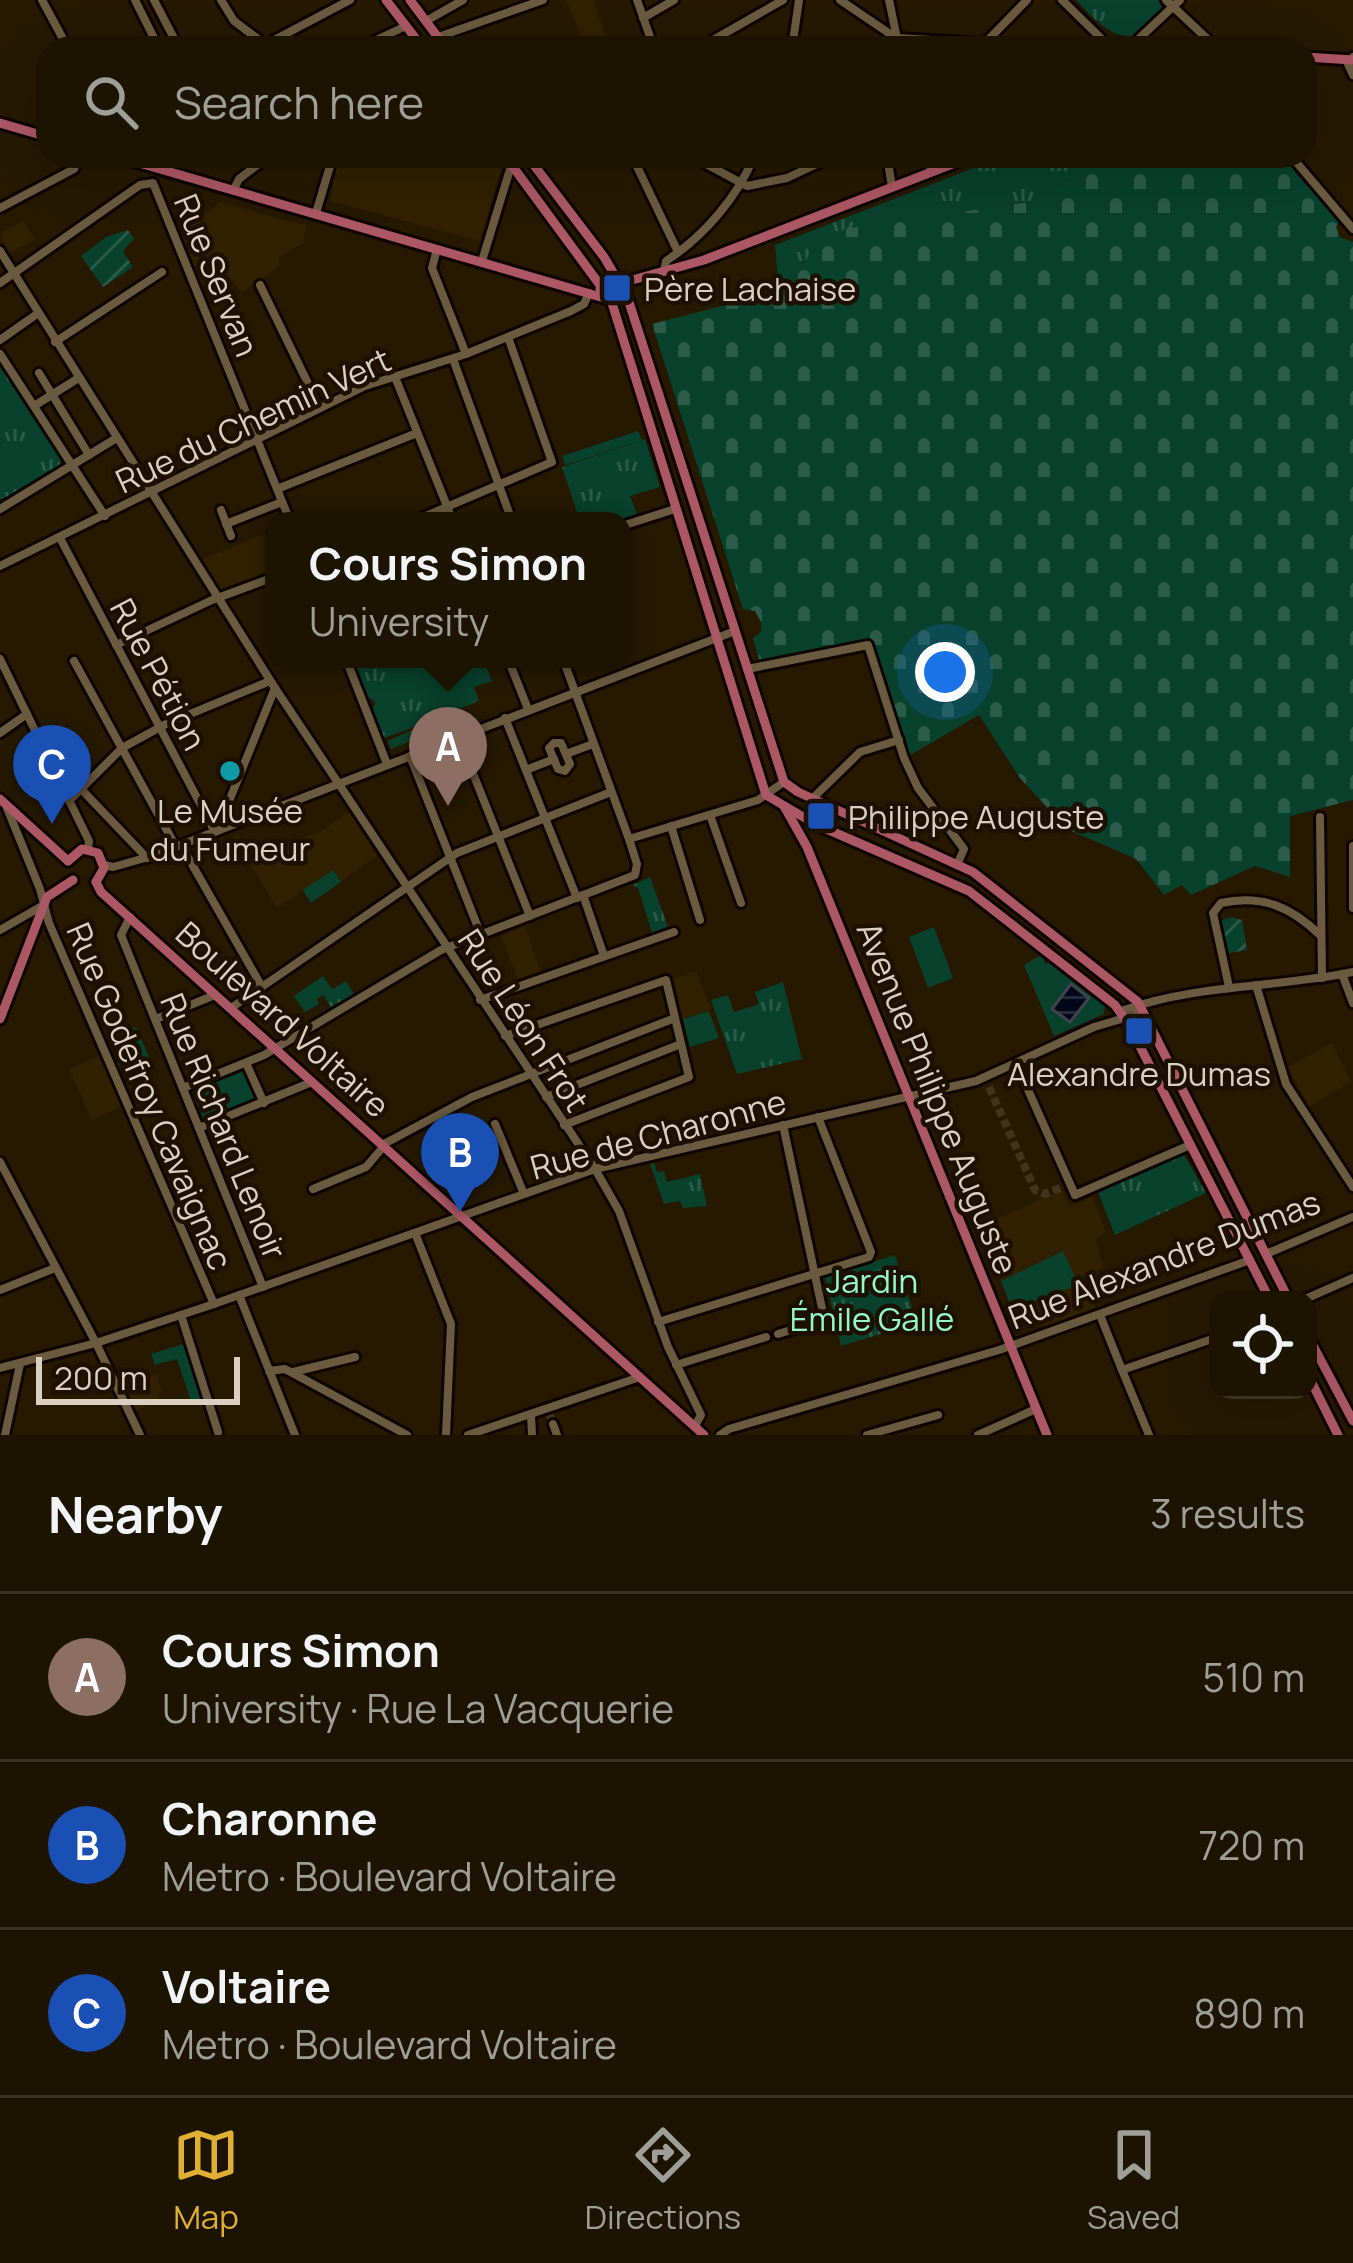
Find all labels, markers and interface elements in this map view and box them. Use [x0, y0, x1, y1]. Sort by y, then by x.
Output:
search box [36, 36, 1317, 168]
icon: search [78, 69, 144, 135]
text: Search here [174, 71, 424, 133]
street label: Rue Servan [164, 187, 270, 363]
place label: Père Lachaise [644, 266, 856, 311]
marker: Père Lachaise [601, 272, 633, 304]
street label: Rue du Chemin Vert [108, 337, 398, 503]
popup [265, 512, 631, 668]
text: Cours Simon [309, 532, 587, 594]
street label: Rue Pétion [100, 590, 218, 758]
text: University [309, 594, 489, 648]
your location [915, 642, 975, 702]
pin: A [409, 707, 487, 806]
pin: C [13, 725, 91, 824]
marker: Le Musée du Fumeur [217, 758, 243, 784]
place label: Le Musée du Fumeur [150, 788, 310, 871]
place label: Philippe Auguste [848, 794, 1104, 839]
marker: Philippe Auguste [805, 800, 837, 832]
street label: Boulevard Voltaire [167, 911, 399, 1127]
street label: Avenue Philippe Auguste [847, 915, 1029, 1281]
street label: Rue Godefroy Cavaignac [56, 916, 244, 1276]
street label: Rue Léon Frot [448, 920, 600, 1120]
street label: Rue Richard Lenoir [150, 986, 298, 1266]
marker: Alexandre Dumas [1123, 1015, 1155, 1047]
place label: Alexandre Dumas [1007, 1051, 1271, 1096]
street label: Rue de Charonne [525, 1078, 791, 1190]
pin: B [421, 1113, 499, 1212]
street label: Rue Alexandre Dumas [1002, 1179, 1326, 1339]
park label: Jardin Émile Gallé [790, 1258, 954, 1341]
map controls [1209, 1291, 1317, 1399]
button: locate [1209, 1291, 1317, 1399]
scale bar [36, 1351, 240, 1404]
text: 200 m [54, 1355, 148, 1400]
text: Nearby [48, 1479, 223, 1548]
text: 3 results [1150, 1486, 1305, 1540]
text: Cours Simon [162, 1619, 440, 1681]
text: A [74, 1650, 100, 1704]
text: 510 m [1203, 1650, 1305, 1704]
text: University · Rue La Vacquerie [162, 1681, 674, 1735]
text: Charonne [162, 1787, 378, 1849]
text: B [75, 1818, 99, 1872]
text: 720 m [1199, 1818, 1305, 1872]
text: Metro · Boulevard Voltaire [162, 1849, 617, 1903]
text: Voltaire [162, 1955, 331, 2017]
text: C [73, 1986, 101, 2040]
text: 890 m [1193, 1986, 1305, 2040]
text: Metro · Boulevard Voltaire [162, 2017, 617, 2071]
tab: Map [173, 2122, 239, 2239]
tab: Directions [585, 2122, 741, 2239]
tab: Saved [1087, 2122, 1180, 2239]

